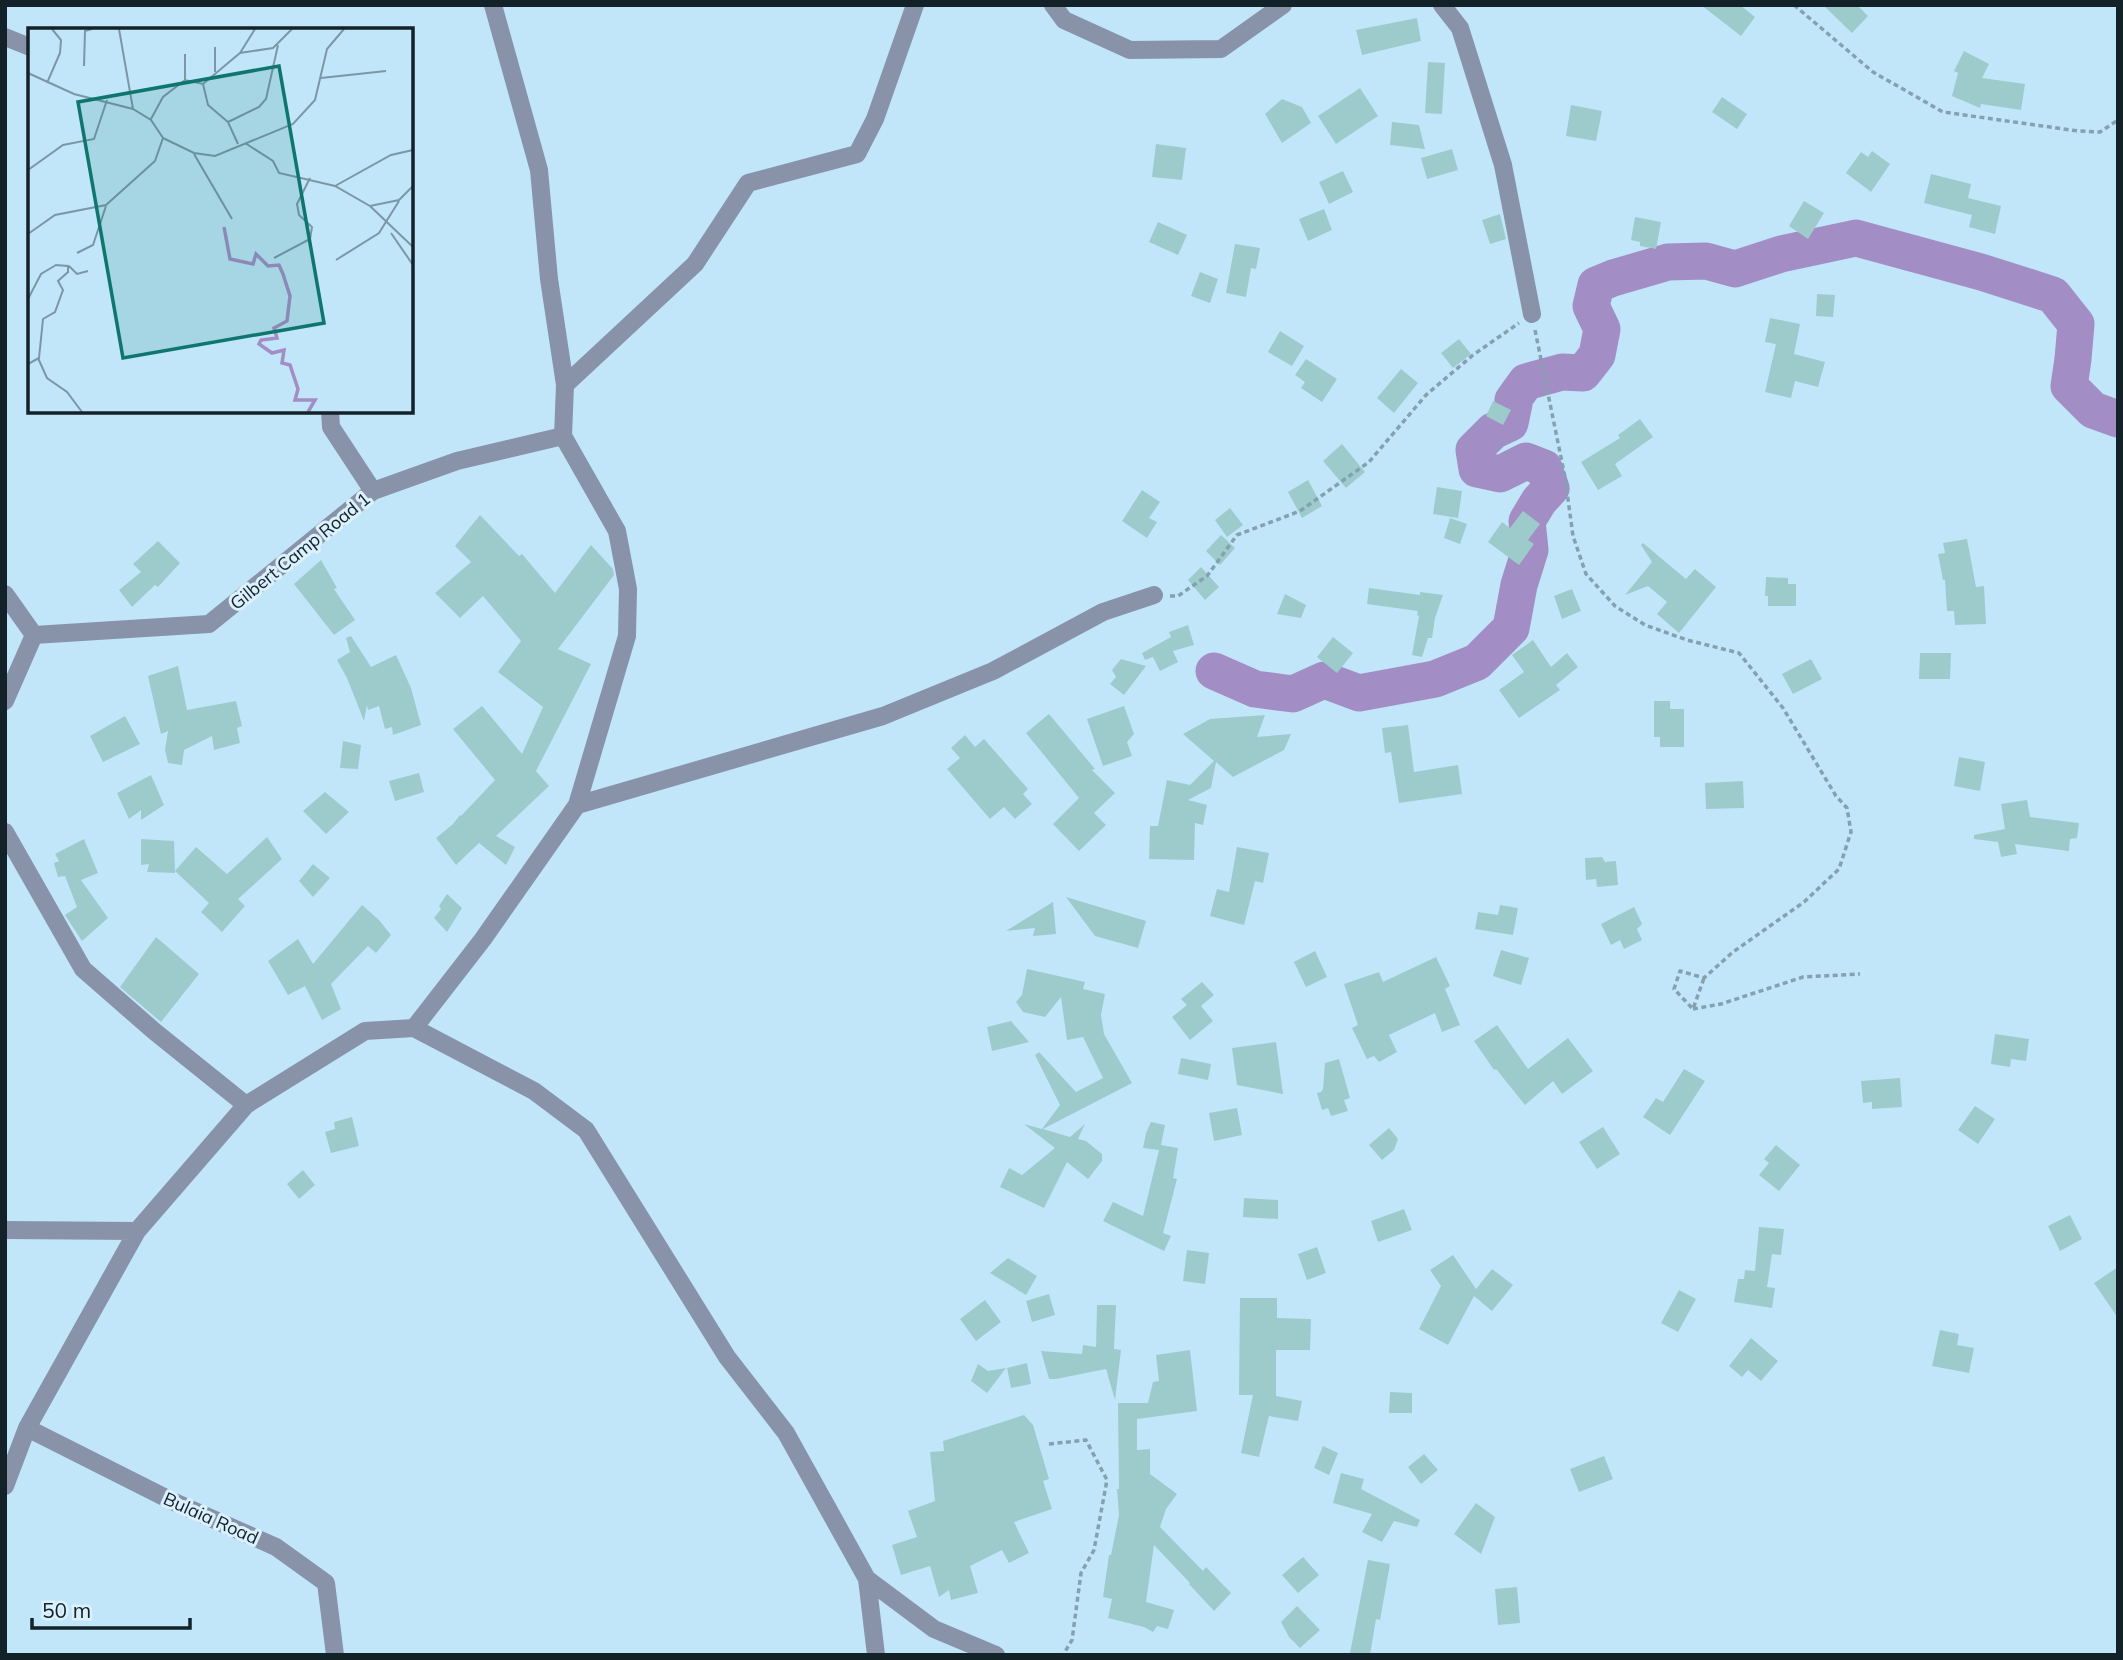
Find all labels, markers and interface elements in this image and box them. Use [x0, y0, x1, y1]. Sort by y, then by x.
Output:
inset map [28, 28, 413, 413]
street label: Gilbert Camp Road 1 [225, 487, 375, 615]
street label: Bulaia Road [160, 1487, 262, 1549]
scale bar [32, 1586, 189, 1630]
text: 50 m [42, 1597, 91, 1623]

